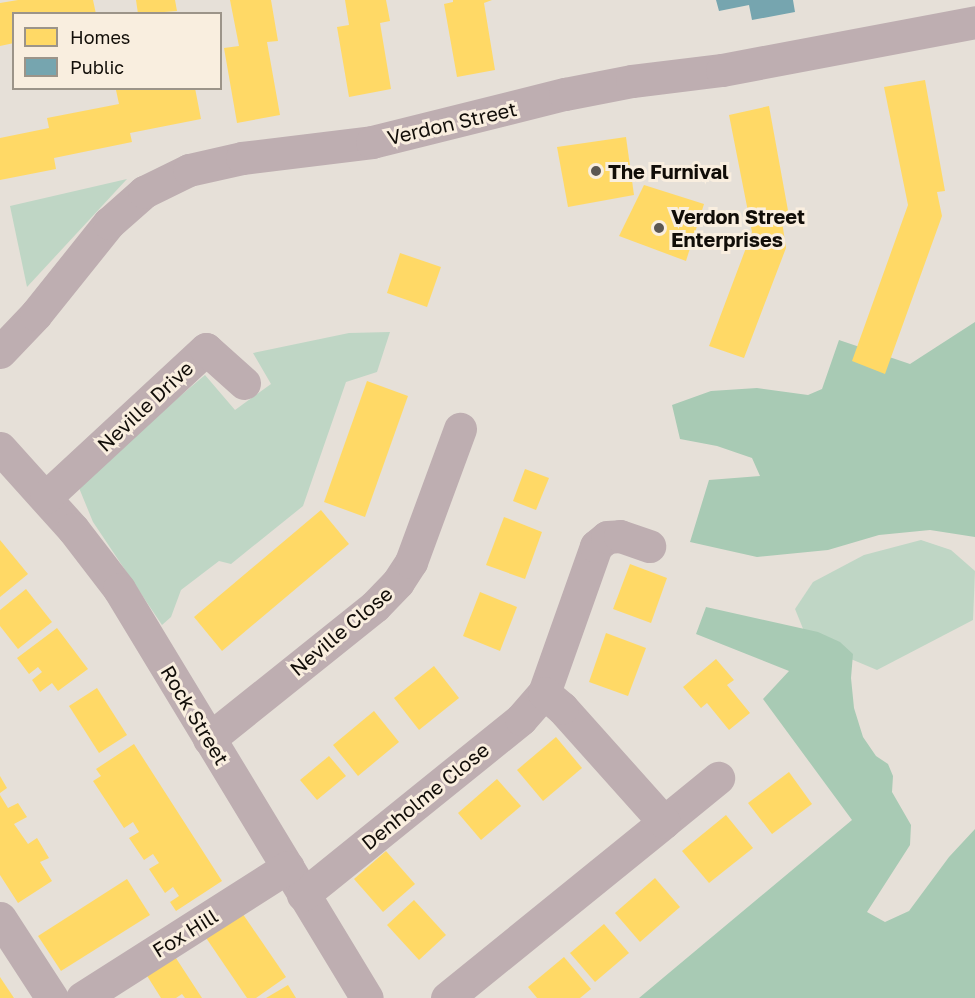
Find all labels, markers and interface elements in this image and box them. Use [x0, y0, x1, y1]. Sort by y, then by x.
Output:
legend [12, 12, 222, 90]
text: Homes [70, 26, 130, 48]
text: Public [70, 56, 124, 78]
street label: Verdon Street [385, 96, 519, 150]
place label: The Furnival [608, 159, 729, 183]
marker: The Furnival [589, 164, 603, 178]
place label: Verdon Street Enterprises [671, 204, 805, 251]
marker: Verdon Street Enterprises [652, 221, 666, 235]
street label: Neville Drive [92, 356, 198, 456]
street label: Neville Close [285, 581, 397, 681]
street label: Rock Street [156, 661, 234, 769]
street label: Denholme Close [356, 737, 494, 855]
street label: Fox Hill [148, 904, 222, 962]

